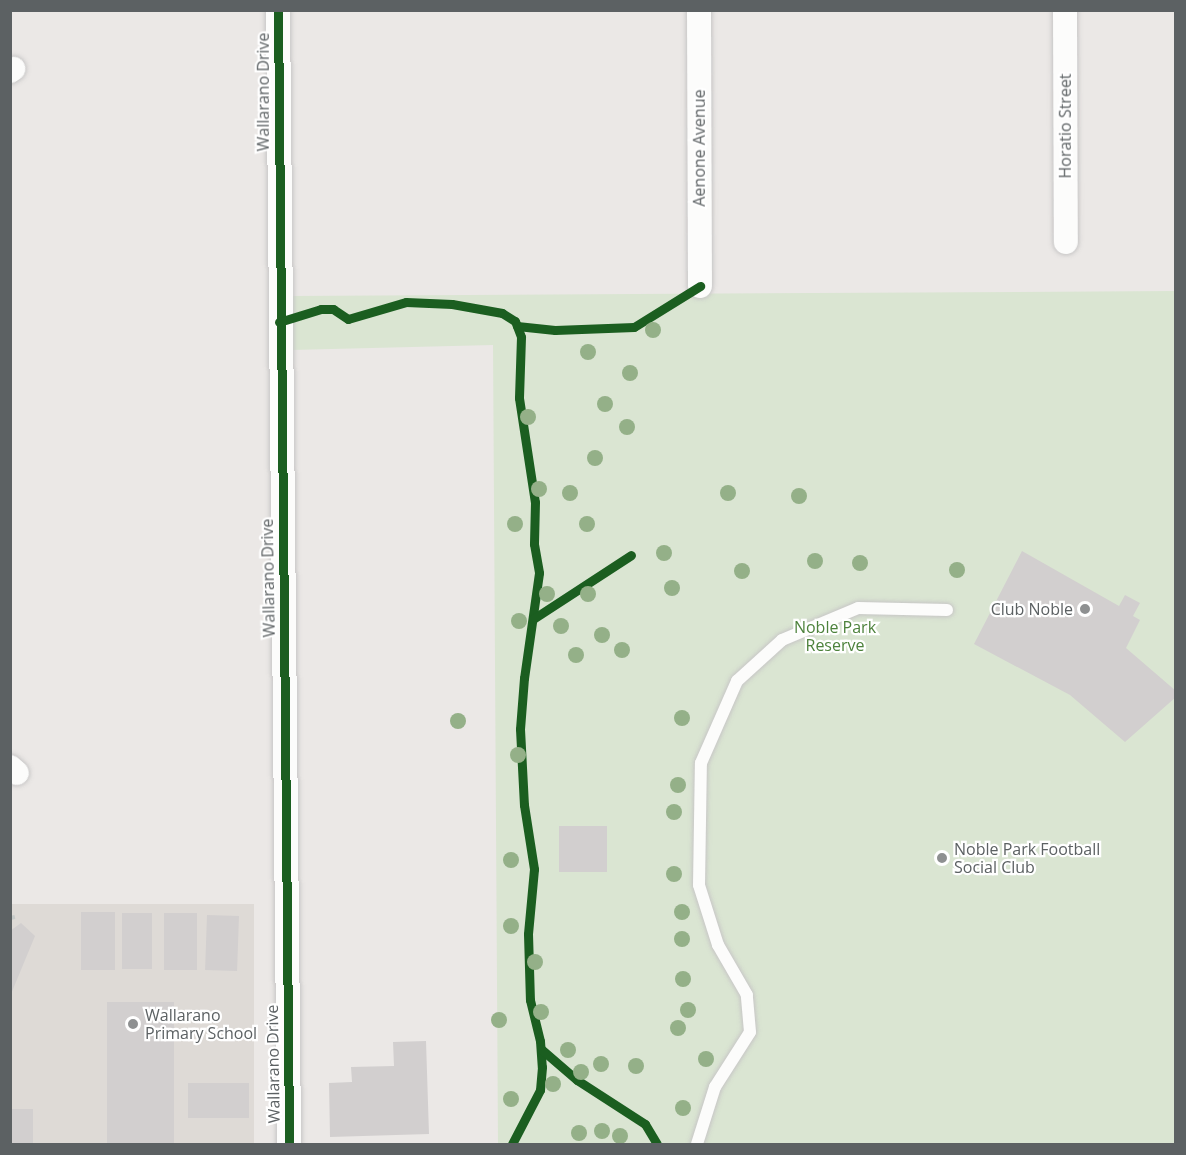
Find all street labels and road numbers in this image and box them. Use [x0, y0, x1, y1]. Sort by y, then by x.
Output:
street label: Wallarano Drive [253, 33, 273, 151]
street label: Horatio Street [1055, 73, 1075, 179]
street label: Aenone Avenue [689, 89, 709, 207]
street label: Wallarano Drive [257, 518, 279, 638]
street label: Wallarano Drive [262, 1004, 284, 1124]

